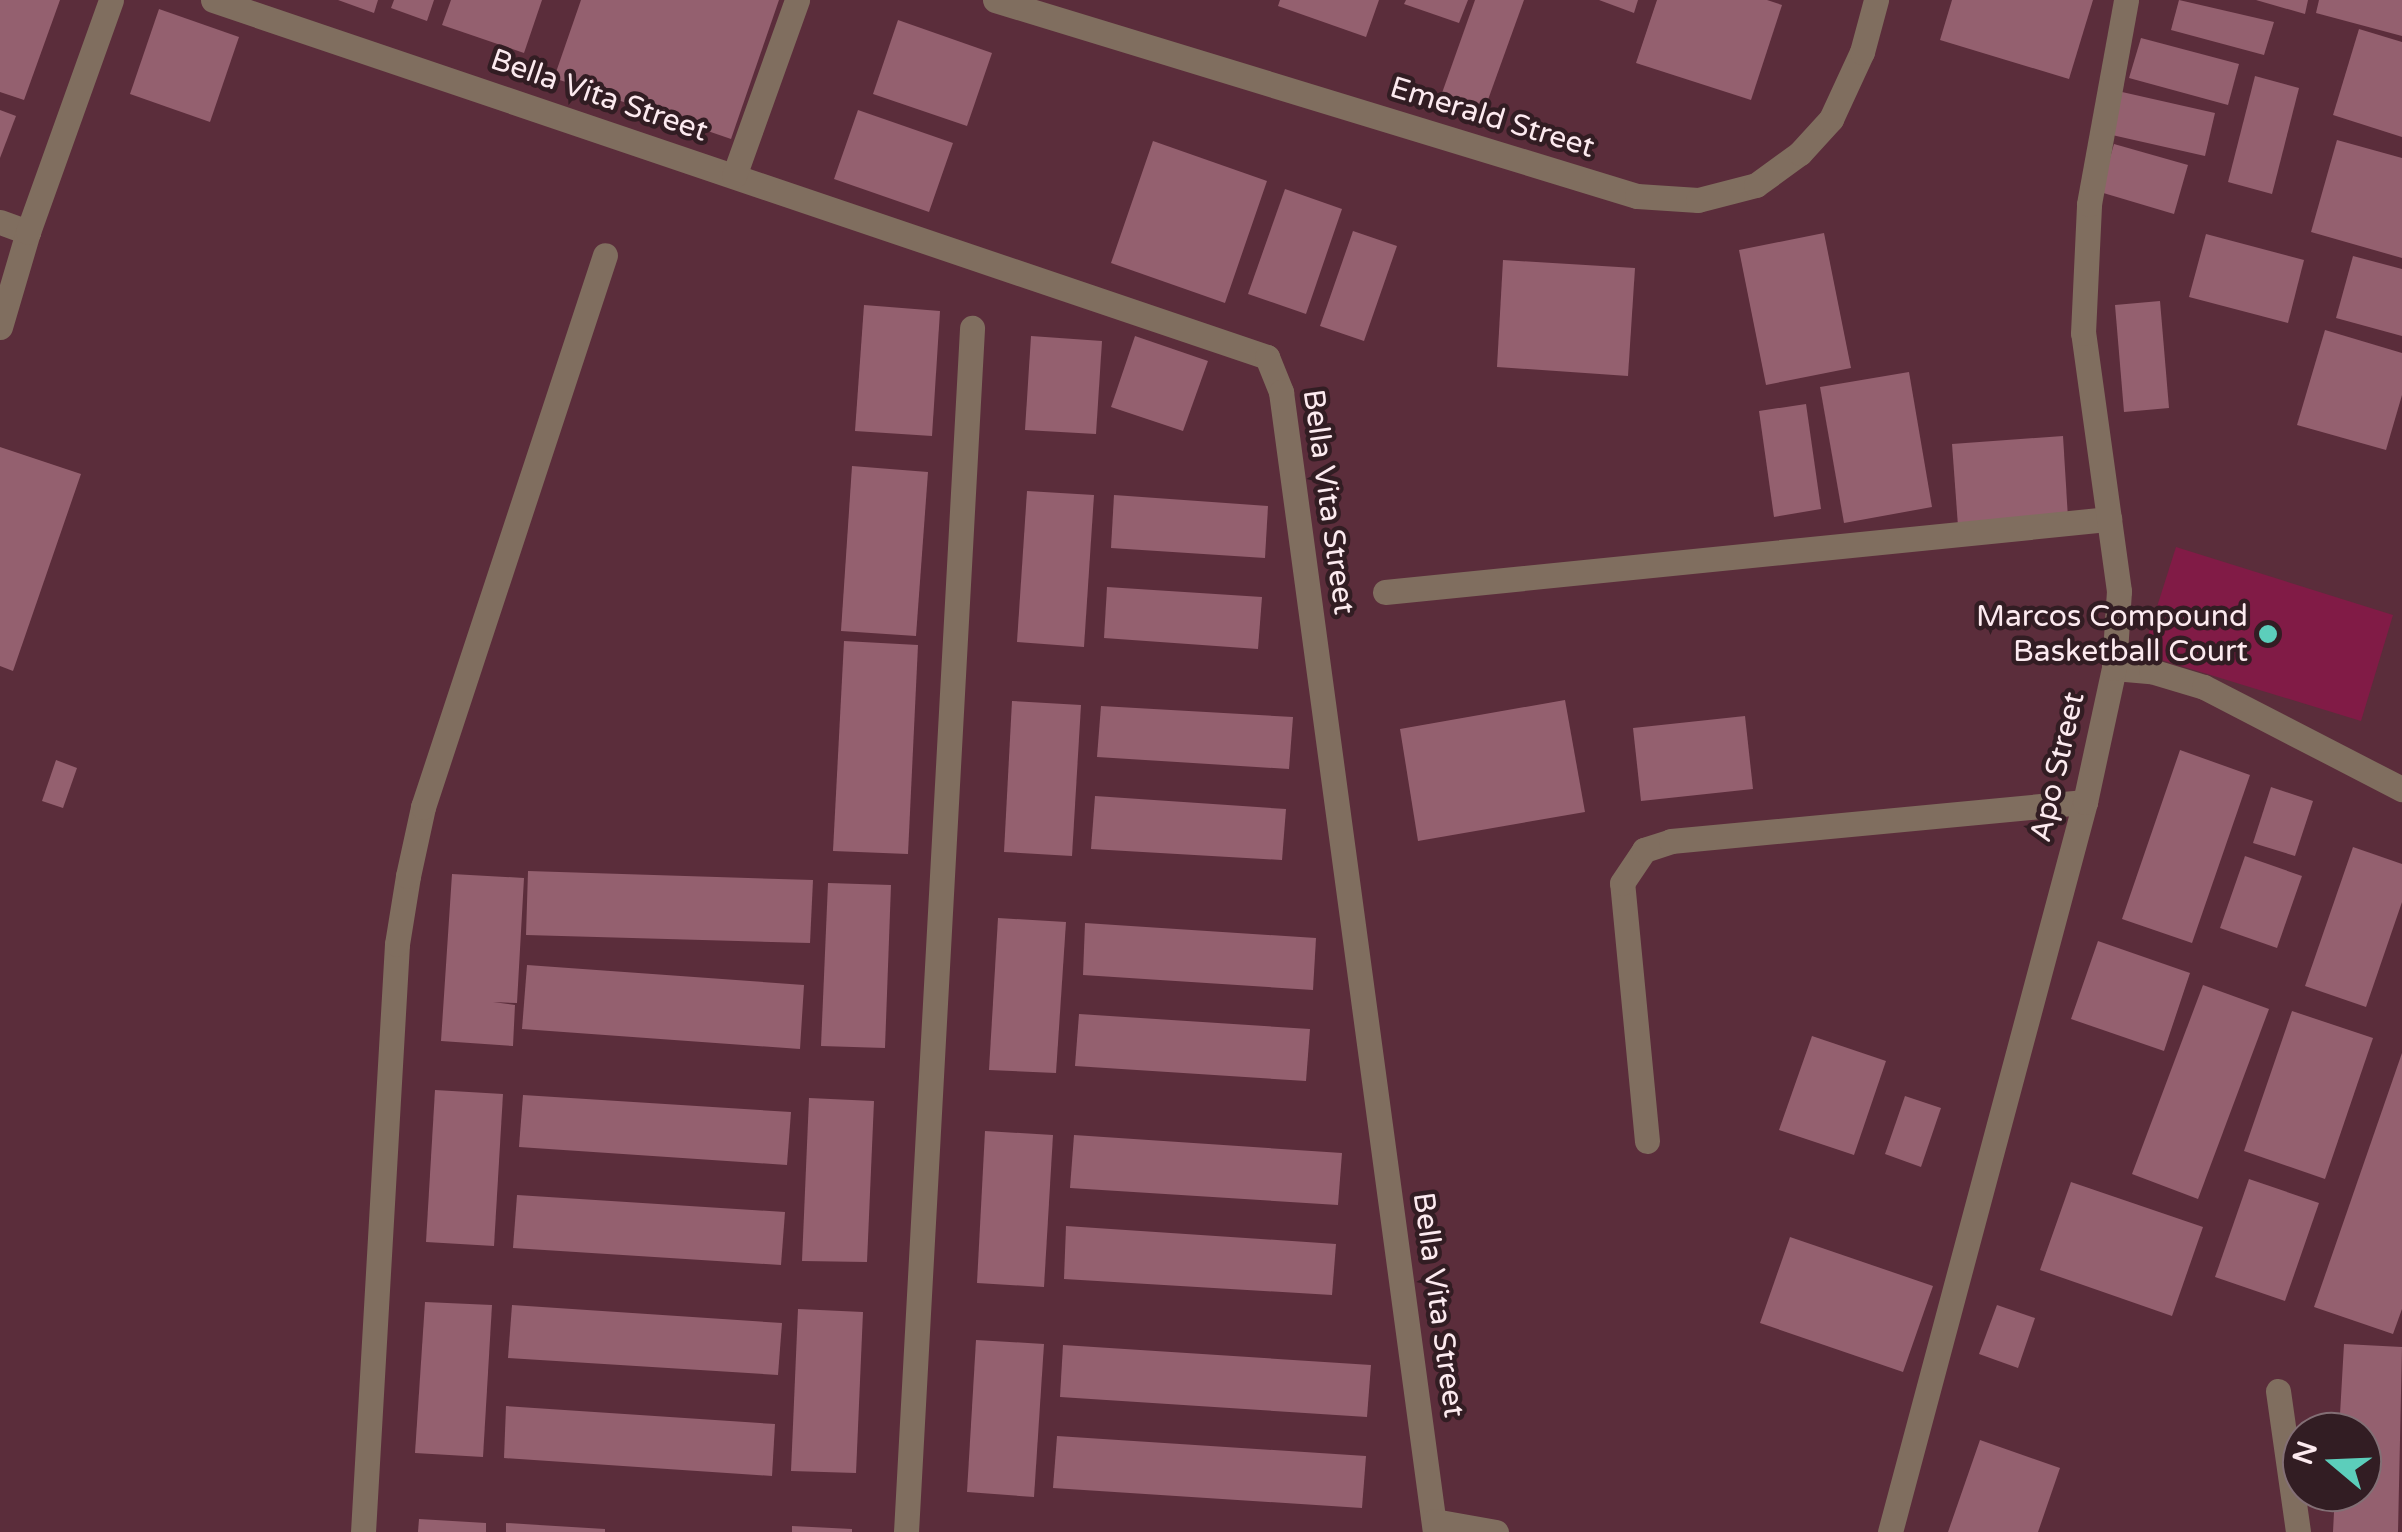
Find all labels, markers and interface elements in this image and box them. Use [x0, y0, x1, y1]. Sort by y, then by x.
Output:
street label: Bella Vita Street [486, 42, 712, 150]
street label: Emerald Street [1385, 70, 1599, 166]
street label: Bella Vita Street [1294, 387, 1362, 617]
place label: Marcos Compound Basketball Court [1976, 599, 2248, 670]
marker: Marcos Compound Basketball Court [2257, 623, 2279, 645]
street label: Apo Street [2023, 688, 2093, 846]
street label: Bella Vita Street [1404, 1190, 1472, 1420]
north arrow [2282, 1412, 2382, 1512]
text: N [2286, 1437, 2325, 1469]

